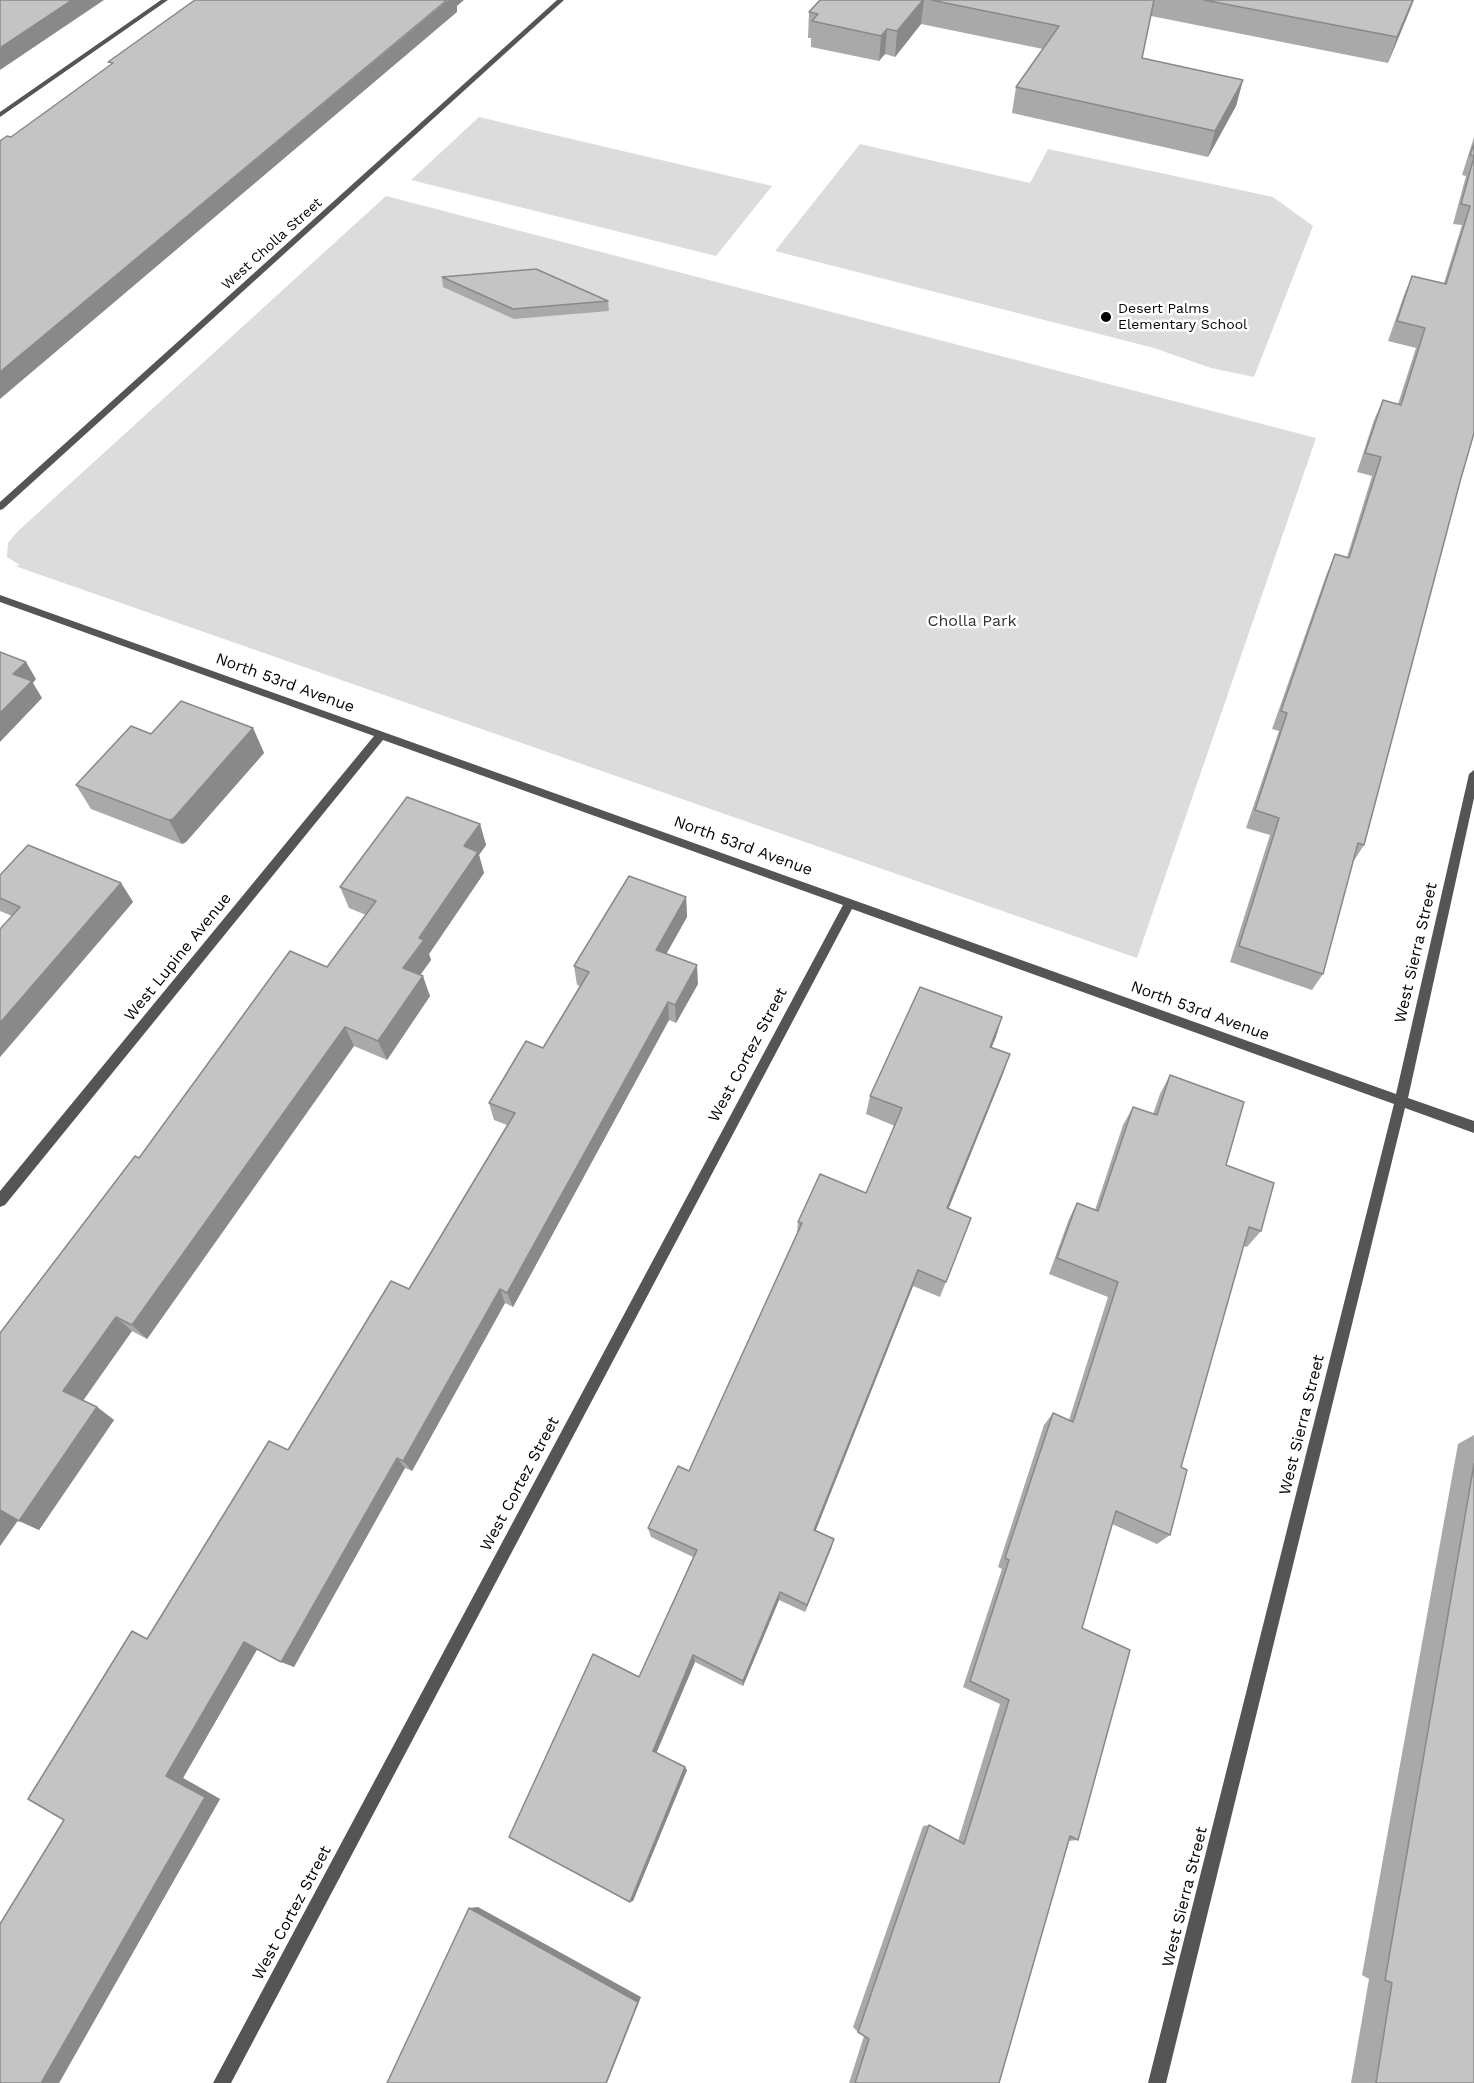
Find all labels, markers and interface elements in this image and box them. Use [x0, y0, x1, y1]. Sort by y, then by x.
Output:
street label: West Cholla Street [218, 195, 326, 293]
place label: Desert Palms Elementary School [1118, 301, 1247, 334]
marker: Desert Palms Elementary School [1099, 310, 1113, 324]
park label: Cholla Park [927, 611, 1017, 631]
street label: North 53rd Avenue [213, 649, 357, 717]
street label: North 53rd Avenue [671, 812, 815, 880]
street label: West Sierra Street [1390, 881, 1442, 1025]
street label: West Lupine Avenue [120, 889, 236, 1025]
street label: North 53rd Avenue [1128, 977, 1272, 1045]
street label: West Cortez Street [704, 985, 792, 1125]
street label: West Sierra Street [1275, 1353, 1329, 1497]
street label: West Cortez Street [476, 1414, 564, 1554]
street label: West Sierra Street [1158, 1825, 1212, 1969]
street label: West Cortez Street [248, 1843, 336, 1983]

